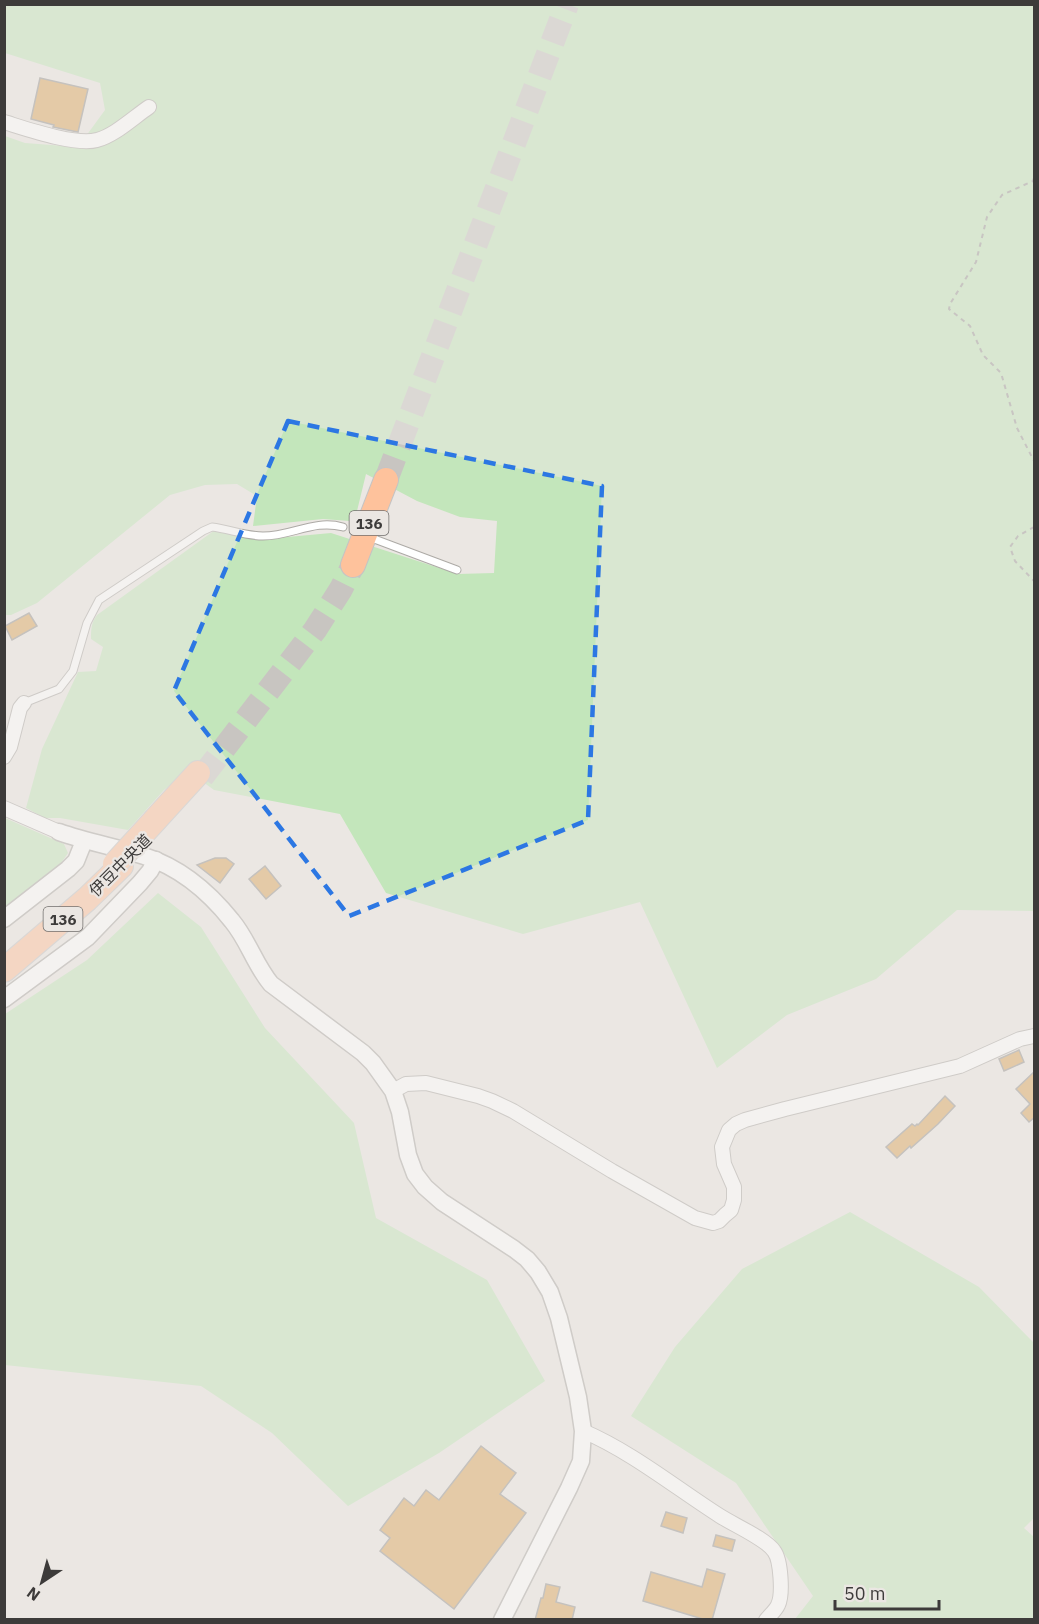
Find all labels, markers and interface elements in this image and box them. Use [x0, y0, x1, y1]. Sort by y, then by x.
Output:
road number: 136 [350, 511, 388, 535]
street label: 伊豆中央道 [85, 830, 155, 900]
road number: 136 [44, 907, 82, 931]
north arrow [12, 1552, 72, 1612]
scale bar [835, 1573, 938, 1611]
text: 50 m [844, 1582, 886, 1605]
text: N [23, 1583, 44, 1606]

